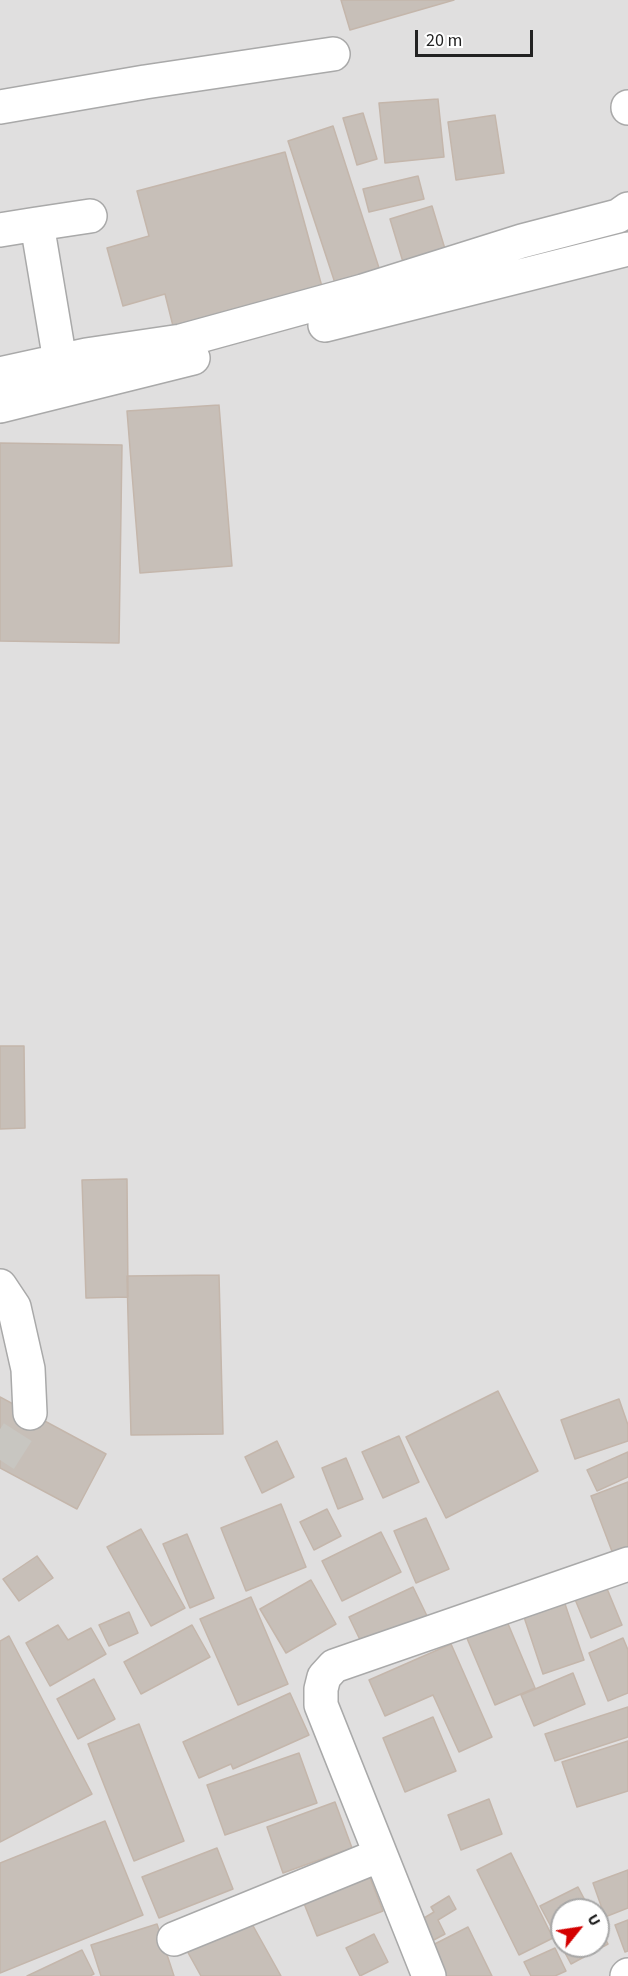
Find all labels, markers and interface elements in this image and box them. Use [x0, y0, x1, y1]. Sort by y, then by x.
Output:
scale bar [418, 18, 536, 56]
text: 20 m [426, 28, 462, 53]
north arrow [550, 1898, 610, 1958]
text: U [582, 1910, 606, 1930]

